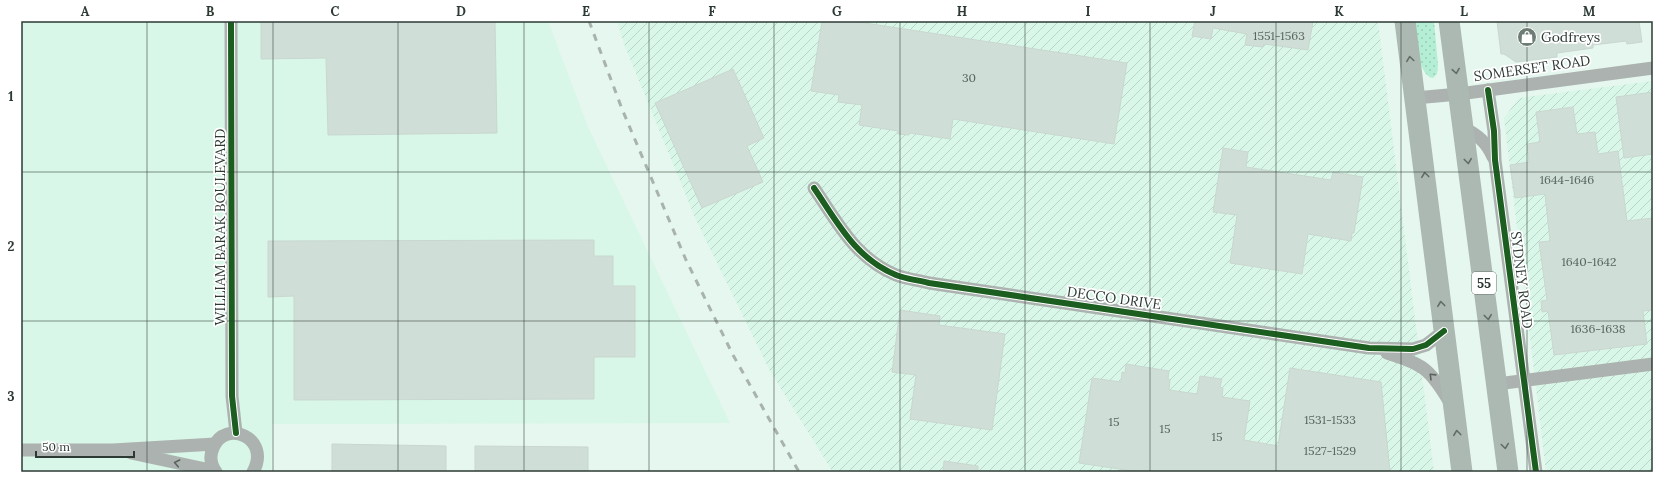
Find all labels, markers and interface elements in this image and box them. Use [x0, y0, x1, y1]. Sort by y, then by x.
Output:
text: A [81, 3, 90, 20]
text: B [206, 3, 215, 20]
text: C [331, 3, 340, 20]
text: D [456, 3, 466, 20]
text: E [582, 3, 590, 20]
text: F [708, 3, 716, 20]
text: G [832, 3, 842, 20]
text: H [957, 3, 967, 20]
text: I [1085, 3, 1091, 20]
text: J [1210, 3, 1216, 20]
text: K [1334, 3, 1344, 20]
text: L [1460, 3, 1468, 20]
text: M [1583, 3, 1596, 20]
shop icon: Godfreys [1516, 26, 1538, 48]
house number: 1551-1563 [1253, 28, 1305, 43]
place label: Godfreys [1541, 28, 1600, 46]
street label: SOMERSET ROAD [1473, 51, 1591, 85]
one-way arrow [1406, 56, 1415, 62]
one-way arrow [1451, 68, 1460, 75]
house number: 30 [962, 70, 976, 85]
text: 1 [8, 88, 14, 105]
street label: WILLIAM BARAK BOULEVARD [211, 129, 229, 325]
one-way arrow [1464, 157, 1473, 164]
one-way arrow [1420, 172, 1429, 178]
house number: 1644-1646 [1540, 172, 1594, 187]
street label: SYDNEY ROAD [1507, 230, 1537, 330]
text: 2 [8, 238, 15, 255]
house number: 1640-1642 [1561, 254, 1617, 269]
road number: 55 [1472, 272, 1496, 294]
street label: DECCO DRIVE [1066, 282, 1163, 314]
one-way arrow [1436, 301, 1445, 307]
one-way arrow [1483, 314, 1492, 320]
house number: 1636-1638 [1570, 321, 1626, 336]
one-way arrow [1429, 373, 1437, 381]
text: 3 [7, 388, 15, 405]
house number: 1531-1533 [1304, 412, 1356, 427]
house number: 15 [1109, 414, 1119, 429]
house number: 15 [1160, 421, 1170, 436]
house number: 15 [1212, 429, 1222, 444]
one-way arrow [1453, 430, 1462, 436]
scale bar [36, 433, 134, 459]
text: 50 m [42, 439, 70, 454]
house number: 1527-1529 [1304, 443, 1356, 458]
one-way arrow [1500, 443, 1509, 449]
one-way arrow [174, 459, 180, 467]

